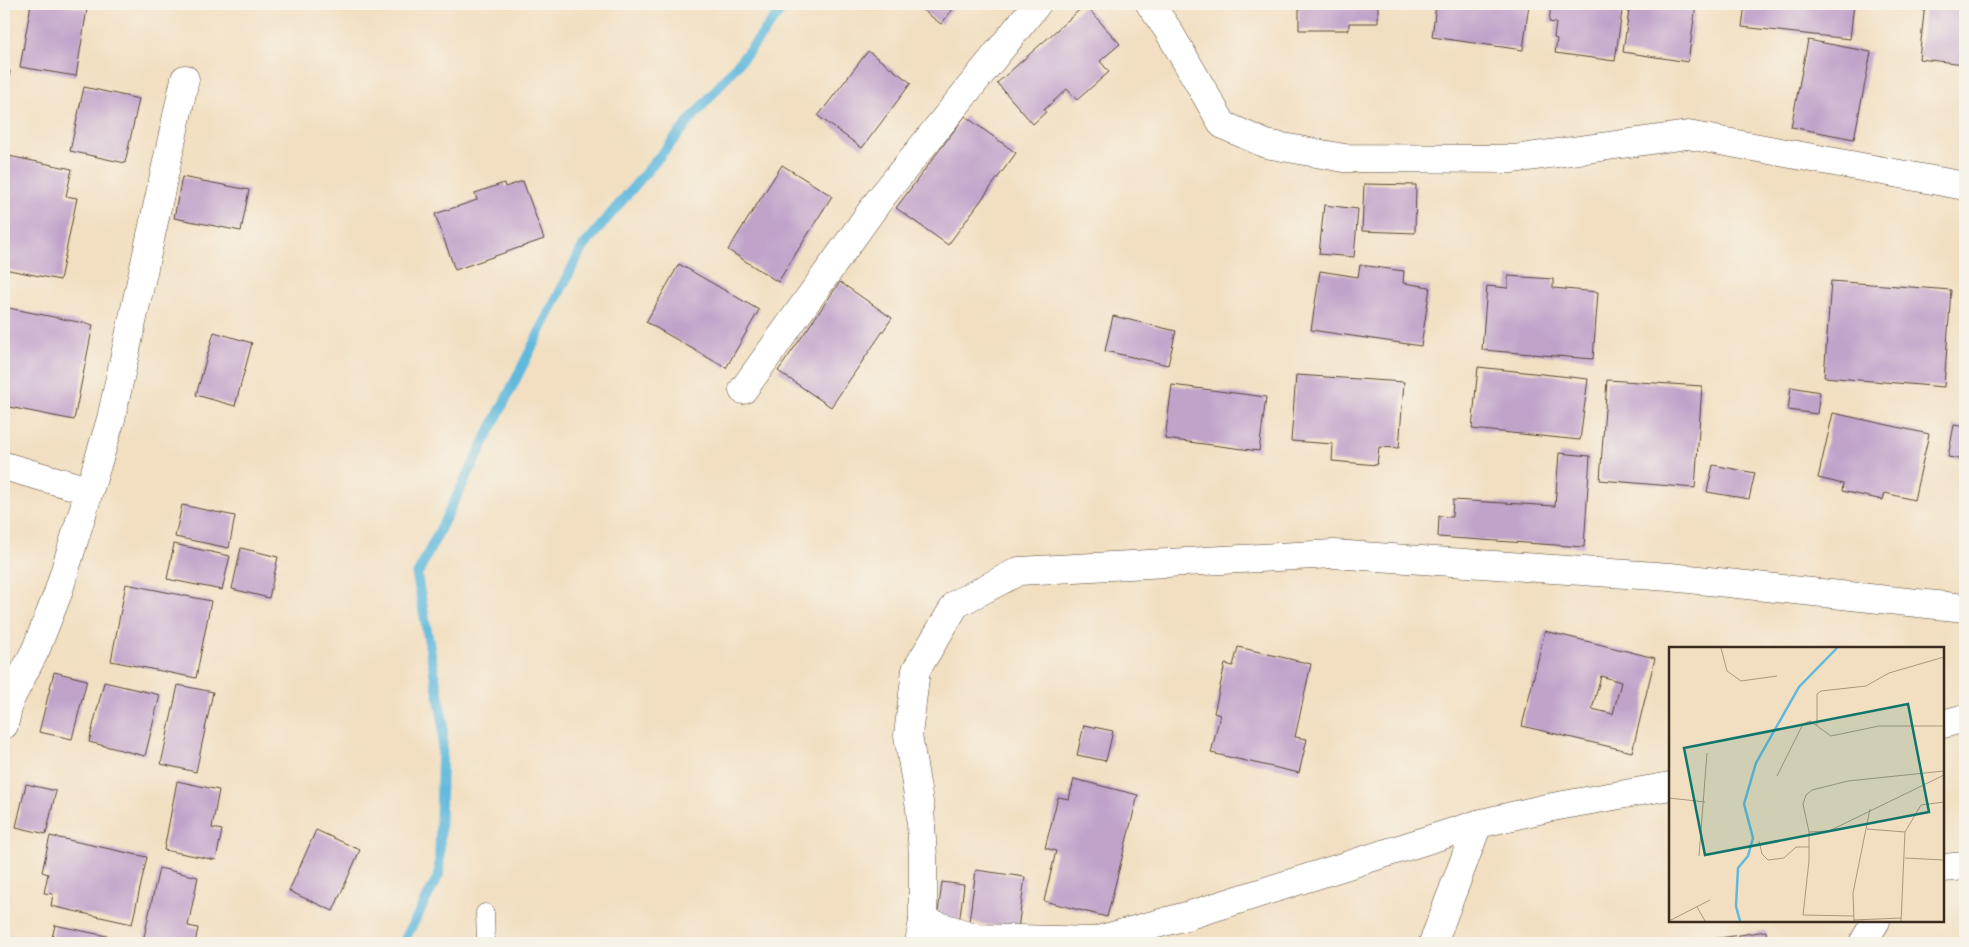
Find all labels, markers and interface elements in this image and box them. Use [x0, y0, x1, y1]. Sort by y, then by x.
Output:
inset map [1669, 647, 1944, 922]

